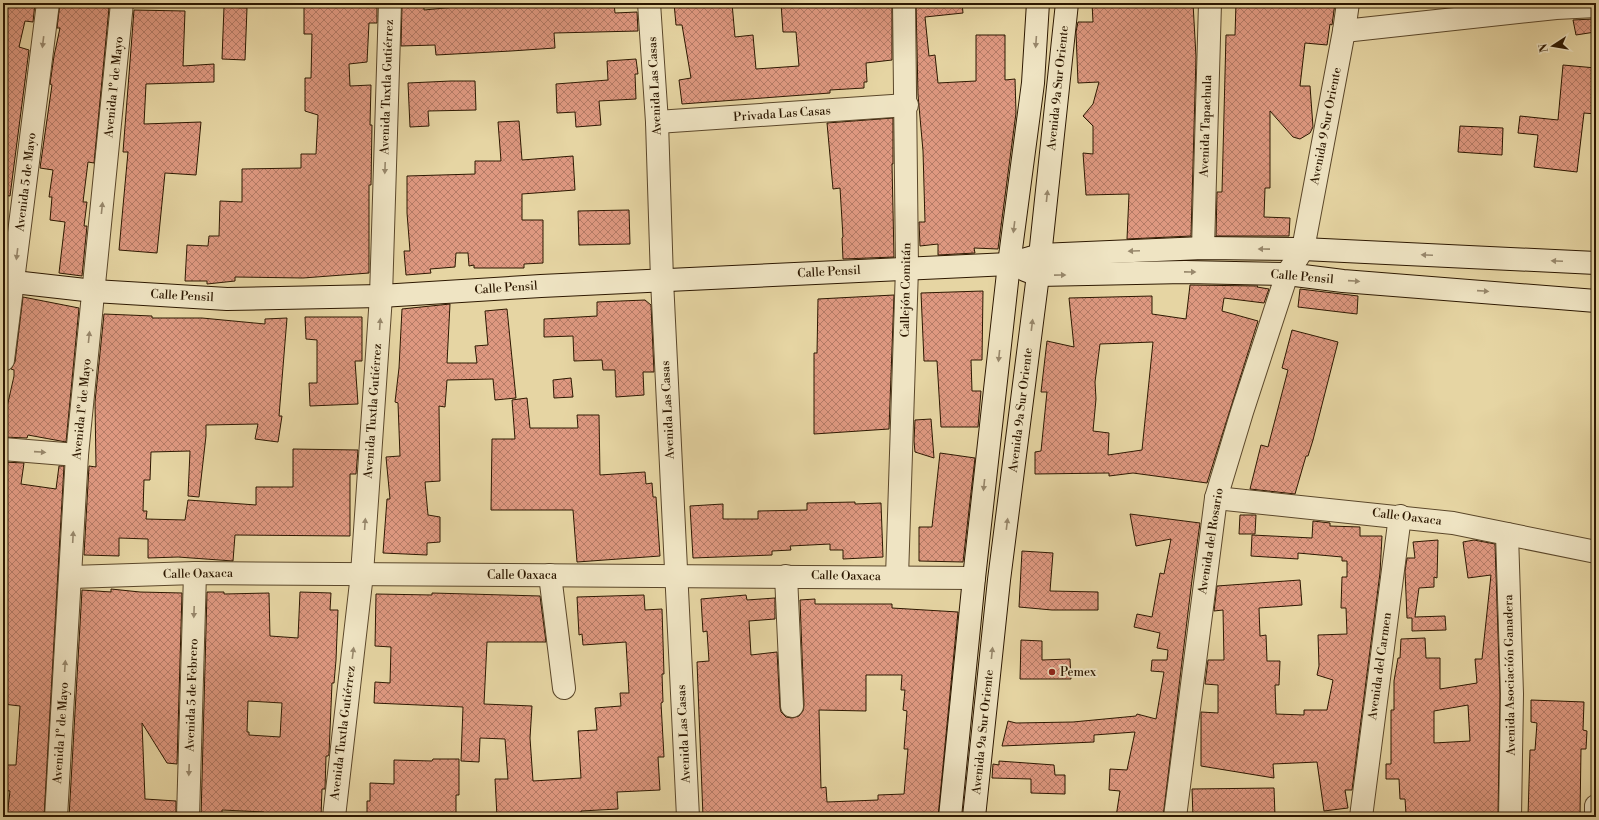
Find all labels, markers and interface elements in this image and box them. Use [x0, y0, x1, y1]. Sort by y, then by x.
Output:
street label: Avenida Tuxtla Gutiérrez [377, 19, 397, 156]
street label: Avenida 9a Sur Oriente [1044, 25, 1072, 152]
north arrow [1533, 26, 1573, 66]
street label: Avenida 1º de Mayo [101, 35, 127, 139]
one-way arrow [40, 36, 46, 48]
street label: Avenida Las Casas [645, 36, 665, 137]
one-way arrow [1032, 36, 1039, 48]
text: N [1536, 42, 1552, 54]
street label: Avenida 9 Sur Oriente [1307, 66, 1345, 187]
street label: Avenida Tapachula [1197, 74, 1215, 178]
street label: Privada Las Casas [733, 103, 831, 125]
street label: Avenida 5 de Mayo [12, 132, 40, 233]
one-way arrow [382, 162, 388, 175]
one-way arrow [1043, 190, 1050, 202]
one-way arrow [99, 202, 105, 214]
one-way arrow [1011, 221, 1017, 233]
street label: Callejón Comitán [898, 242, 914, 338]
one-way arrow [1257, 246, 1270, 252]
one-way arrow [14, 248, 20, 260]
one-way arrow [1127, 248, 1140, 254]
one-way arrow [1421, 251, 1433, 258]
one-way arrow [1551, 257, 1563, 264]
street label: Calle Pensil [797, 263, 861, 281]
street label: Calle Pensil [1270, 267, 1335, 287]
one-way arrow [1184, 269, 1197, 275]
one-way arrow [1054, 272, 1067, 278]
street label: Calle Pensil [474, 278, 539, 298]
one-way arrow [1348, 278, 1360, 285]
street label: Calle Pensil [150, 287, 214, 305]
one-way arrow [1477, 288, 1489, 295]
one-way arrow [376, 318, 383, 330]
one-way arrow [1029, 319, 1035, 331]
one-way arrow [86, 331, 92, 343]
street label: Avenida Tuxtla Gutiérrez [361, 343, 385, 480]
street label: Avenida 9a Sur Oriente [1006, 347, 1036, 474]
one-way arrow [996, 350, 1002, 362]
street label: Avenida 1º de Mayo [69, 357, 95, 461]
street label: Avenida Las Casas [658, 360, 678, 461]
one-way arrow [34, 449, 46, 456]
one-way arrow [981, 479, 987, 491]
street label: Avenida del Rosario [1195, 487, 1227, 596]
street label: Calle Oaxaca [1371, 505, 1444, 529]
one-way arrow [362, 518, 369, 530]
one-way arrow [1003, 518, 1010, 530]
one-way arrow [69, 530, 76, 543]
street label: Calle Oaxaca [163, 566, 234, 582]
street label: Calle Oaxaca [487, 568, 558, 583]
street label: Calle Oaxaca [811, 568, 882, 584]
street label: Avenida Asociación Ganadera [1501, 594, 1519, 757]
one-way arrow [191, 606, 197, 619]
street label: Avenida del Carmen [1365, 611, 1395, 722]
street label: Avenida 5 de Febrero [182, 638, 201, 753]
one-way arrow [349, 647, 356, 659]
one-way arrow [989, 647, 995, 659]
one-way arrow [62, 660, 69, 672]
street label: Avenida Tuxtla Gutiérrez [327, 665, 359, 802]
place label: Pemex [1060, 665, 1097, 680]
marker: Pemex [1047, 667, 1057, 677]
street label: Avenida 9a Sur Oriente [969, 669, 997, 796]
street label: Avenida 1º de Mayo [50, 681, 72, 785]
street label: Avenida Las Casas [674, 684, 694, 785]
one-way arrow [186, 764, 193, 776]

